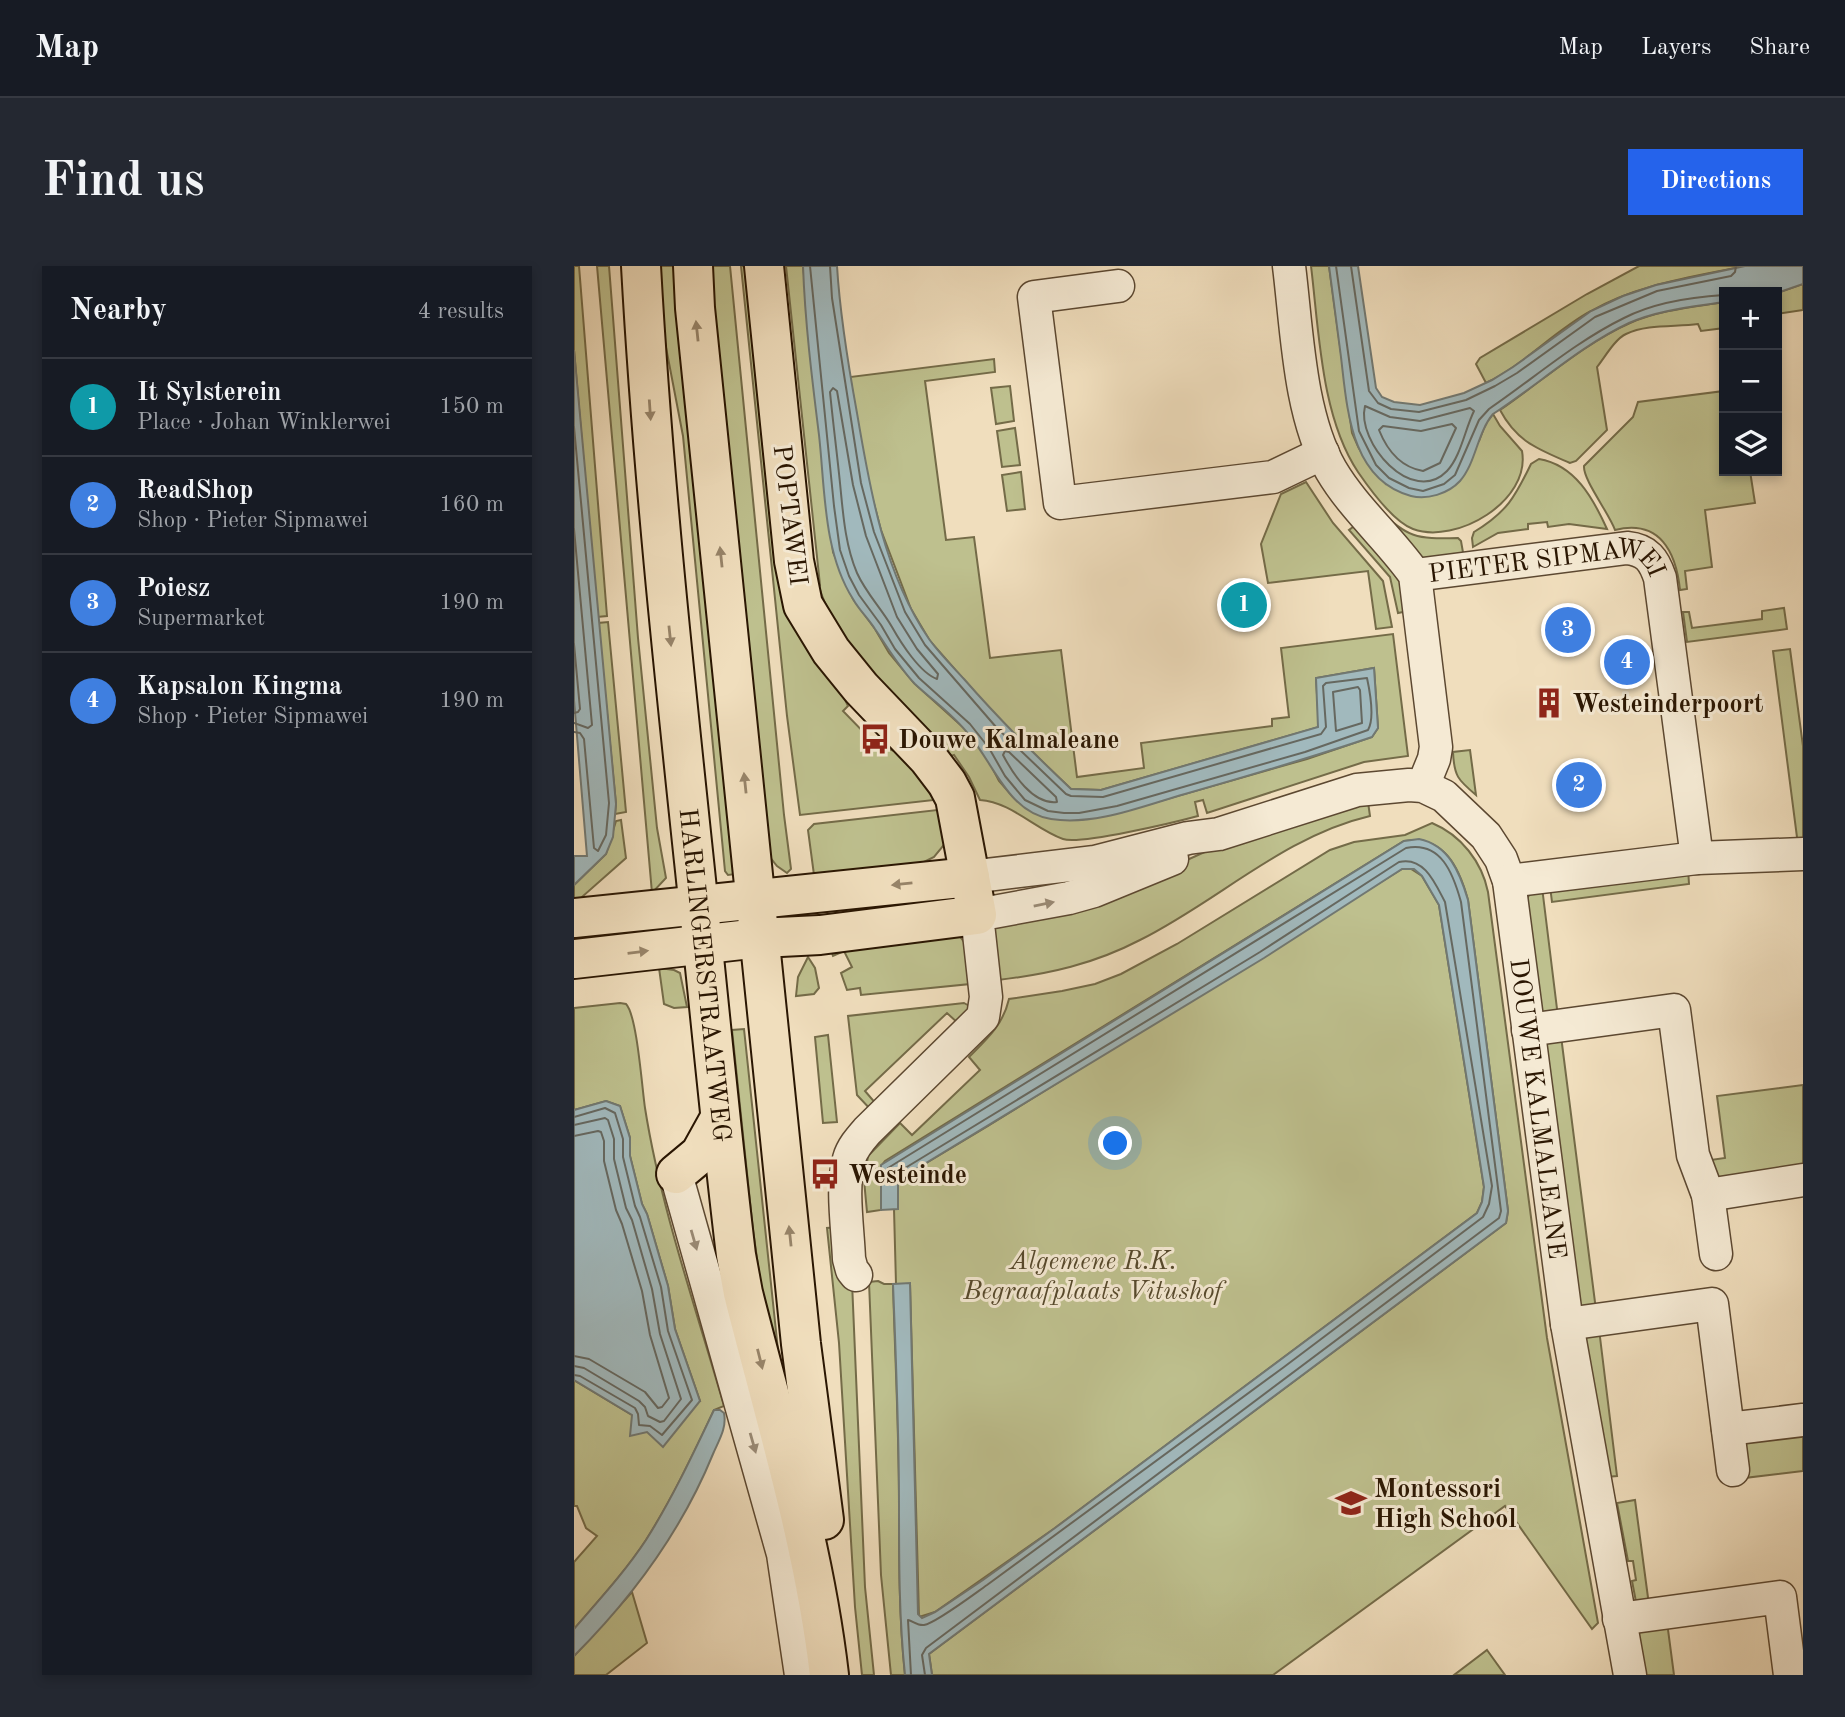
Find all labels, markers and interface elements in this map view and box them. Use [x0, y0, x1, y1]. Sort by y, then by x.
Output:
text: Map [35, 32, 99, 65]
text: Map [1559, 36, 1603, 60]
text: Layers [1641, 36, 1711, 60]
text: Share [1749, 36, 1810, 60]
button: Directions [1628, 149, 1803, 215]
text: Find us [42, 158, 205, 207]
map controls [1719, 287, 1782, 476]
button: + [1719, 287, 1782, 350]
text: Nearby [70, 296, 167, 326]
text: 4 results [418, 300, 504, 323]
one-way arrow [691, 319, 702, 341]
button: − [1719, 350, 1782, 413]
text: It Sylsterein [137, 380, 282, 406]
text: 1 [86, 395, 100, 418]
text: 150 m [439, 395, 504, 418]
one-way arrow [645, 399, 656, 421]
text: Place · Johan Winklerwei [137, 411, 391, 434]
button: layers [1719, 413, 1782, 476]
street label: POPTAWEI [767, 443, 811, 587]
text: ReadShop [137, 478, 253, 504]
text: 2 [86, 493, 100, 516]
text: 160 m [439, 493, 504, 516]
text: Shop · Pieter Sipmawei [137, 509, 368, 532]
street label: PIETER SIPMAWEI [1427, 535, 1669, 588]
one-way arrow [715, 546, 726, 568]
text: Poiesz [137, 576, 210, 602]
pin: 1 [1221, 579, 1267, 631]
text: 3 [86, 591, 100, 614]
text: 190 m [439, 591, 504, 614]
pin: 3 [1545, 604, 1591, 656]
text: Supermarket [137, 607, 265, 630]
one-way arrow [665, 626, 676, 648]
pin: 4 [1604, 636, 1650, 688]
text: Kapsalon Kingma [137, 674, 342, 700]
building icon: Westeinderpoort [1532, 686, 1566, 720]
text: 4 [86, 689, 100, 712]
text: 190 m [439, 689, 504, 712]
place label: Westeinderpoort [1572, 692, 1763, 718]
text: Shop · Pieter Sipmawei [137, 705, 368, 728]
bus stop icon: Douwe Kalmaleane [858, 722, 892, 756]
place label: Douwe Kalmaleane [898, 728, 1120, 754]
pin: 2 [1556, 759, 1602, 811]
one-way arrow [739, 772, 750, 794]
street label: HARLINGERSTRAATWEG [673, 807, 734, 1144]
one-way arrow [891, 879, 913, 890]
one-way arrow [1033, 898, 1055, 909]
one-way arrow [627, 946, 649, 957]
street label: DOUWE KALMALEANE [1504, 957, 1569, 1261]
your location [1098, 1126, 1132, 1160]
bus stop icon: Westeinde [808, 1157, 842, 1191]
place label: Westeinde [848, 1163, 967, 1189]
one-way arrow [785, 1225, 796, 1247]
one-way arrow [690, 1230, 700, 1251]
park label: Algemene R.K. Begraafplaats Vitushof [962, 1249, 1227, 1305]
one-way arrow [755, 1348, 766, 1370]
one-way arrow [748, 1433, 758, 1454]
place label: Montessori High School [1374, 1477, 1516, 1533]
school or university icon: Montessori High School [1334, 1486, 1368, 1520]

